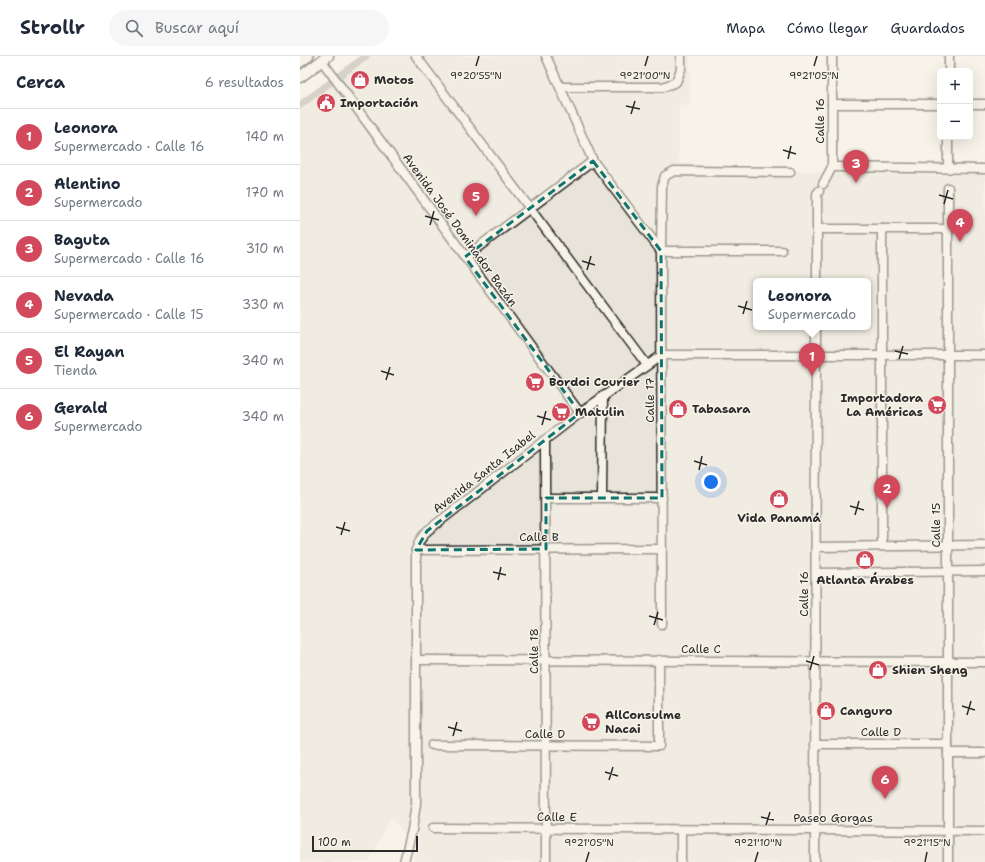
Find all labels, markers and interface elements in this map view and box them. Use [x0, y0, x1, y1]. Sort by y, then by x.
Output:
search box [109, 10, 389, 46]
text: Strollr [20, 15, 85, 40]
icon: search [123, 17, 145, 39]
text: Buscar aquí [155, 18, 239, 38]
text: Mapa [726, 19, 765, 37]
text: Cómo llegar [787, 19, 868, 37]
text: Guardados [890, 19, 965, 37]
map controls [937, 68, 973, 140]
button: + [937, 68, 973, 104]
shop icon: Motos [349, 69, 371, 91]
text: 9°20'55"N [450, 69, 502, 82]
text: 9°21'00"N [620, 69, 670, 82]
text: 9°21'05"N [789, 69, 839, 82]
text: Cerca [16, 71, 65, 93]
place label: Motos [374, 72, 414, 88]
text: 6 resultados [205, 74, 284, 91]
public building icon: Importación [315, 92, 337, 114]
place label: Importación [340, 95, 418, 111]
street label: Calle 16 [812, 98, 828, 144]
button: − [937, 104, 973, 140]
text: Leonora [54, 118, 118, 138]
text: 1 [26, 128, 32, 145]
text: 140 m [245, 128, 284, 145]
text: Supermercado · Calle 16 [54, 138, 204, 155]
street label: Avenida José Dominador Bazán [399, 150, 521, 310]
pin: 3 [843, 150, 869, 183]
text: Alentino [54, 174, 121, 194]
pin: 5 [463, 183, 489, 216]
text: 2 [24, 184, 34, 201]
text: 170 m [246, 184, 284, 201]
text: Supermercado [54, 194, 142, 211]
pin: 4 [947, 209, 973, 242]
text: Baguta [54, 230, 110, 250]
text: 3 [24, 240, 34, 257]
text: 310 m [246, 240, 284, 257]
text: Supermercado · Calle 16 [54, 250, 204, 267]
popup [753, 278, 871, 330]
text: Nevada [54, 286, 114, 306]
text: Leonora [768, 286, 832, 306]
text: 4 [24, 296, 34, 313]
text: 330 m [242, 296, 284, 313]
text: Supermercado · Calle 15 [54, 306, 203, 323]
text: Supermercado [768, 306, 856, 323]
text: El Rayan [54, 342, 124, 362]
pin: 1 [799, 343, 825, 376]
text: 5 [25, 352, 33, 369]
text: 340 m [242, 352, 284, 369]
text: Tienda [54, 362, 97, 379]
supermarket icon: Bordoi Courier [524, 371, 546, 393]
place label: Bordoi Courier [549, 374, 640, 390]
street label: Calle 17 [642, 377, 658, 423]
place label: Importadora La Américas [841, 390, 924, 420]
supermarket icon: Importadora La Américas [926, 394, 948, 416]
text: Gerald [54, 398, 108, 418]
shop icon: Tabasara [667, 398, 689, 420]
supermarket icon: Matulin [550, 401, 572, 423]
place label: Tabasara [692, 401, 751, 417]
place label: Matulin [575, 404, 625, 420]
text: 6 [24, 408, 34, 425]
text: 340 m [242, 408, 284, 425]
text: Supermercado [54, 418, 142, 435]
street label: Avenida Santa Isabel [430, 427, 539, 517]
your location [701, 472, 721, 492]
pin: 2 [874, 475, 900, 508]
shop icon: Vida Panamá [768, 488, 790, 510]
street label: Calle 15 [928, 503, 944, 547]
place label: Vida Panamá [737, 510, 821, 526]
street label: Calle B [519, 529, 559, 545]
shop icon: Atlanta Árabes [854, 549, 876, 571]
street label: Calle 16 [796, 571, 812, 617]
place label: Atlanta Árabes [816, 572, 914, 588]
street label: Calle 18 [526, 628, 542, 674]
street label: Calle C [681, 641, 721, 657]
shop icon: Shien Sheng [867, 659, 889, 681]
place label: Shien Sheng [892, 662, 968, 678]
shop icon: Canguro [815, 700, 837, 722]
place label: Canguro [840, 703, 893, 719]
place label: AllConsulme Nacai [605, 707, 681, 737]
supermarket icon: AllConsulme Nacai [580, 711, 602, 733]
street label: Calle D [861, 724, 901, 740]
street label: Calle D [525, 726, 565, 742]
pin: 6 [872, 766, 898, 799]
street label: Calle E [537, 809, 577, 825]
street label: Paseo Gorgas [793, 810, 873, 826]
scale bar [312, 834, 418, 853]
text: 100 m [318, 835, 351, 850]
text: 9°21'05"N [564, 836, 614, 849]
text: 9°21'10"N [734, 836, 782, 849]
text: 9°21'15"N [903, 836, 951, 849]

